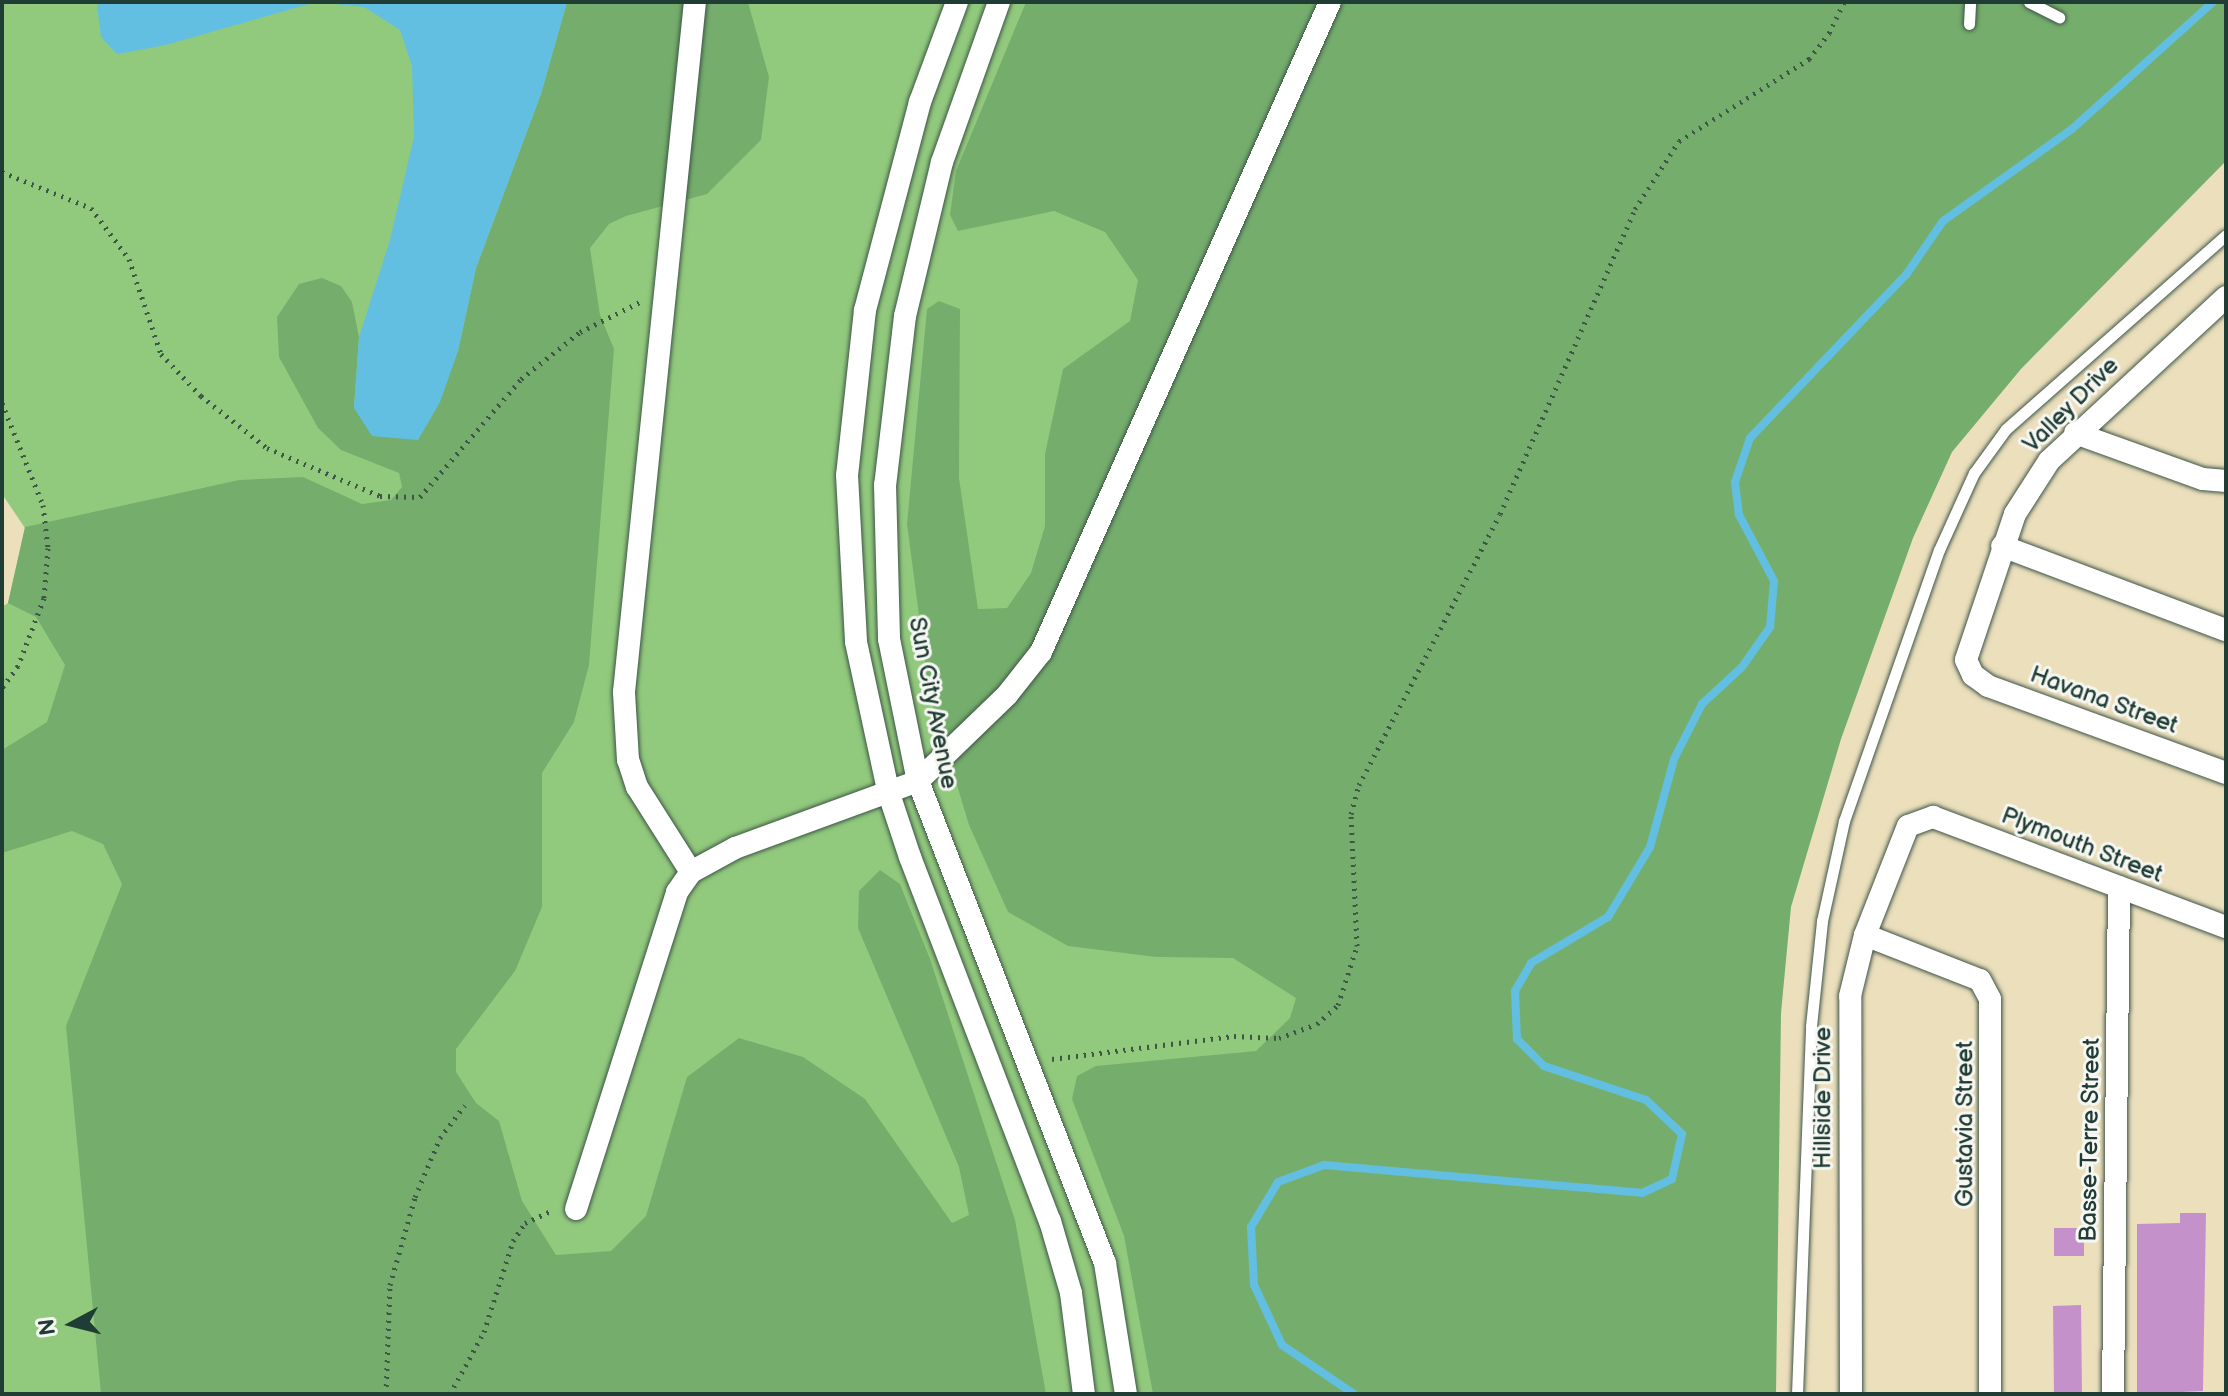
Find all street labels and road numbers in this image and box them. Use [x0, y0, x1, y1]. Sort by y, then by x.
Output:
street label: Valley Drive [2017, 351, 2125, 459]
street label: Sun City Avenue [902, 614, 964, 792]
street label: Havana Street [2026, 660, 2182, 740]
street label: Plymouth Street [1997, 801, 2167, 889]
street label: Hillside Drive [1809, 1027, 1837, 1169]
street label: Basse-Terre Street [2074, 1038, 2106, 1242]
street label: Gustavia Street [1951, 1041, 1979, 1207]

